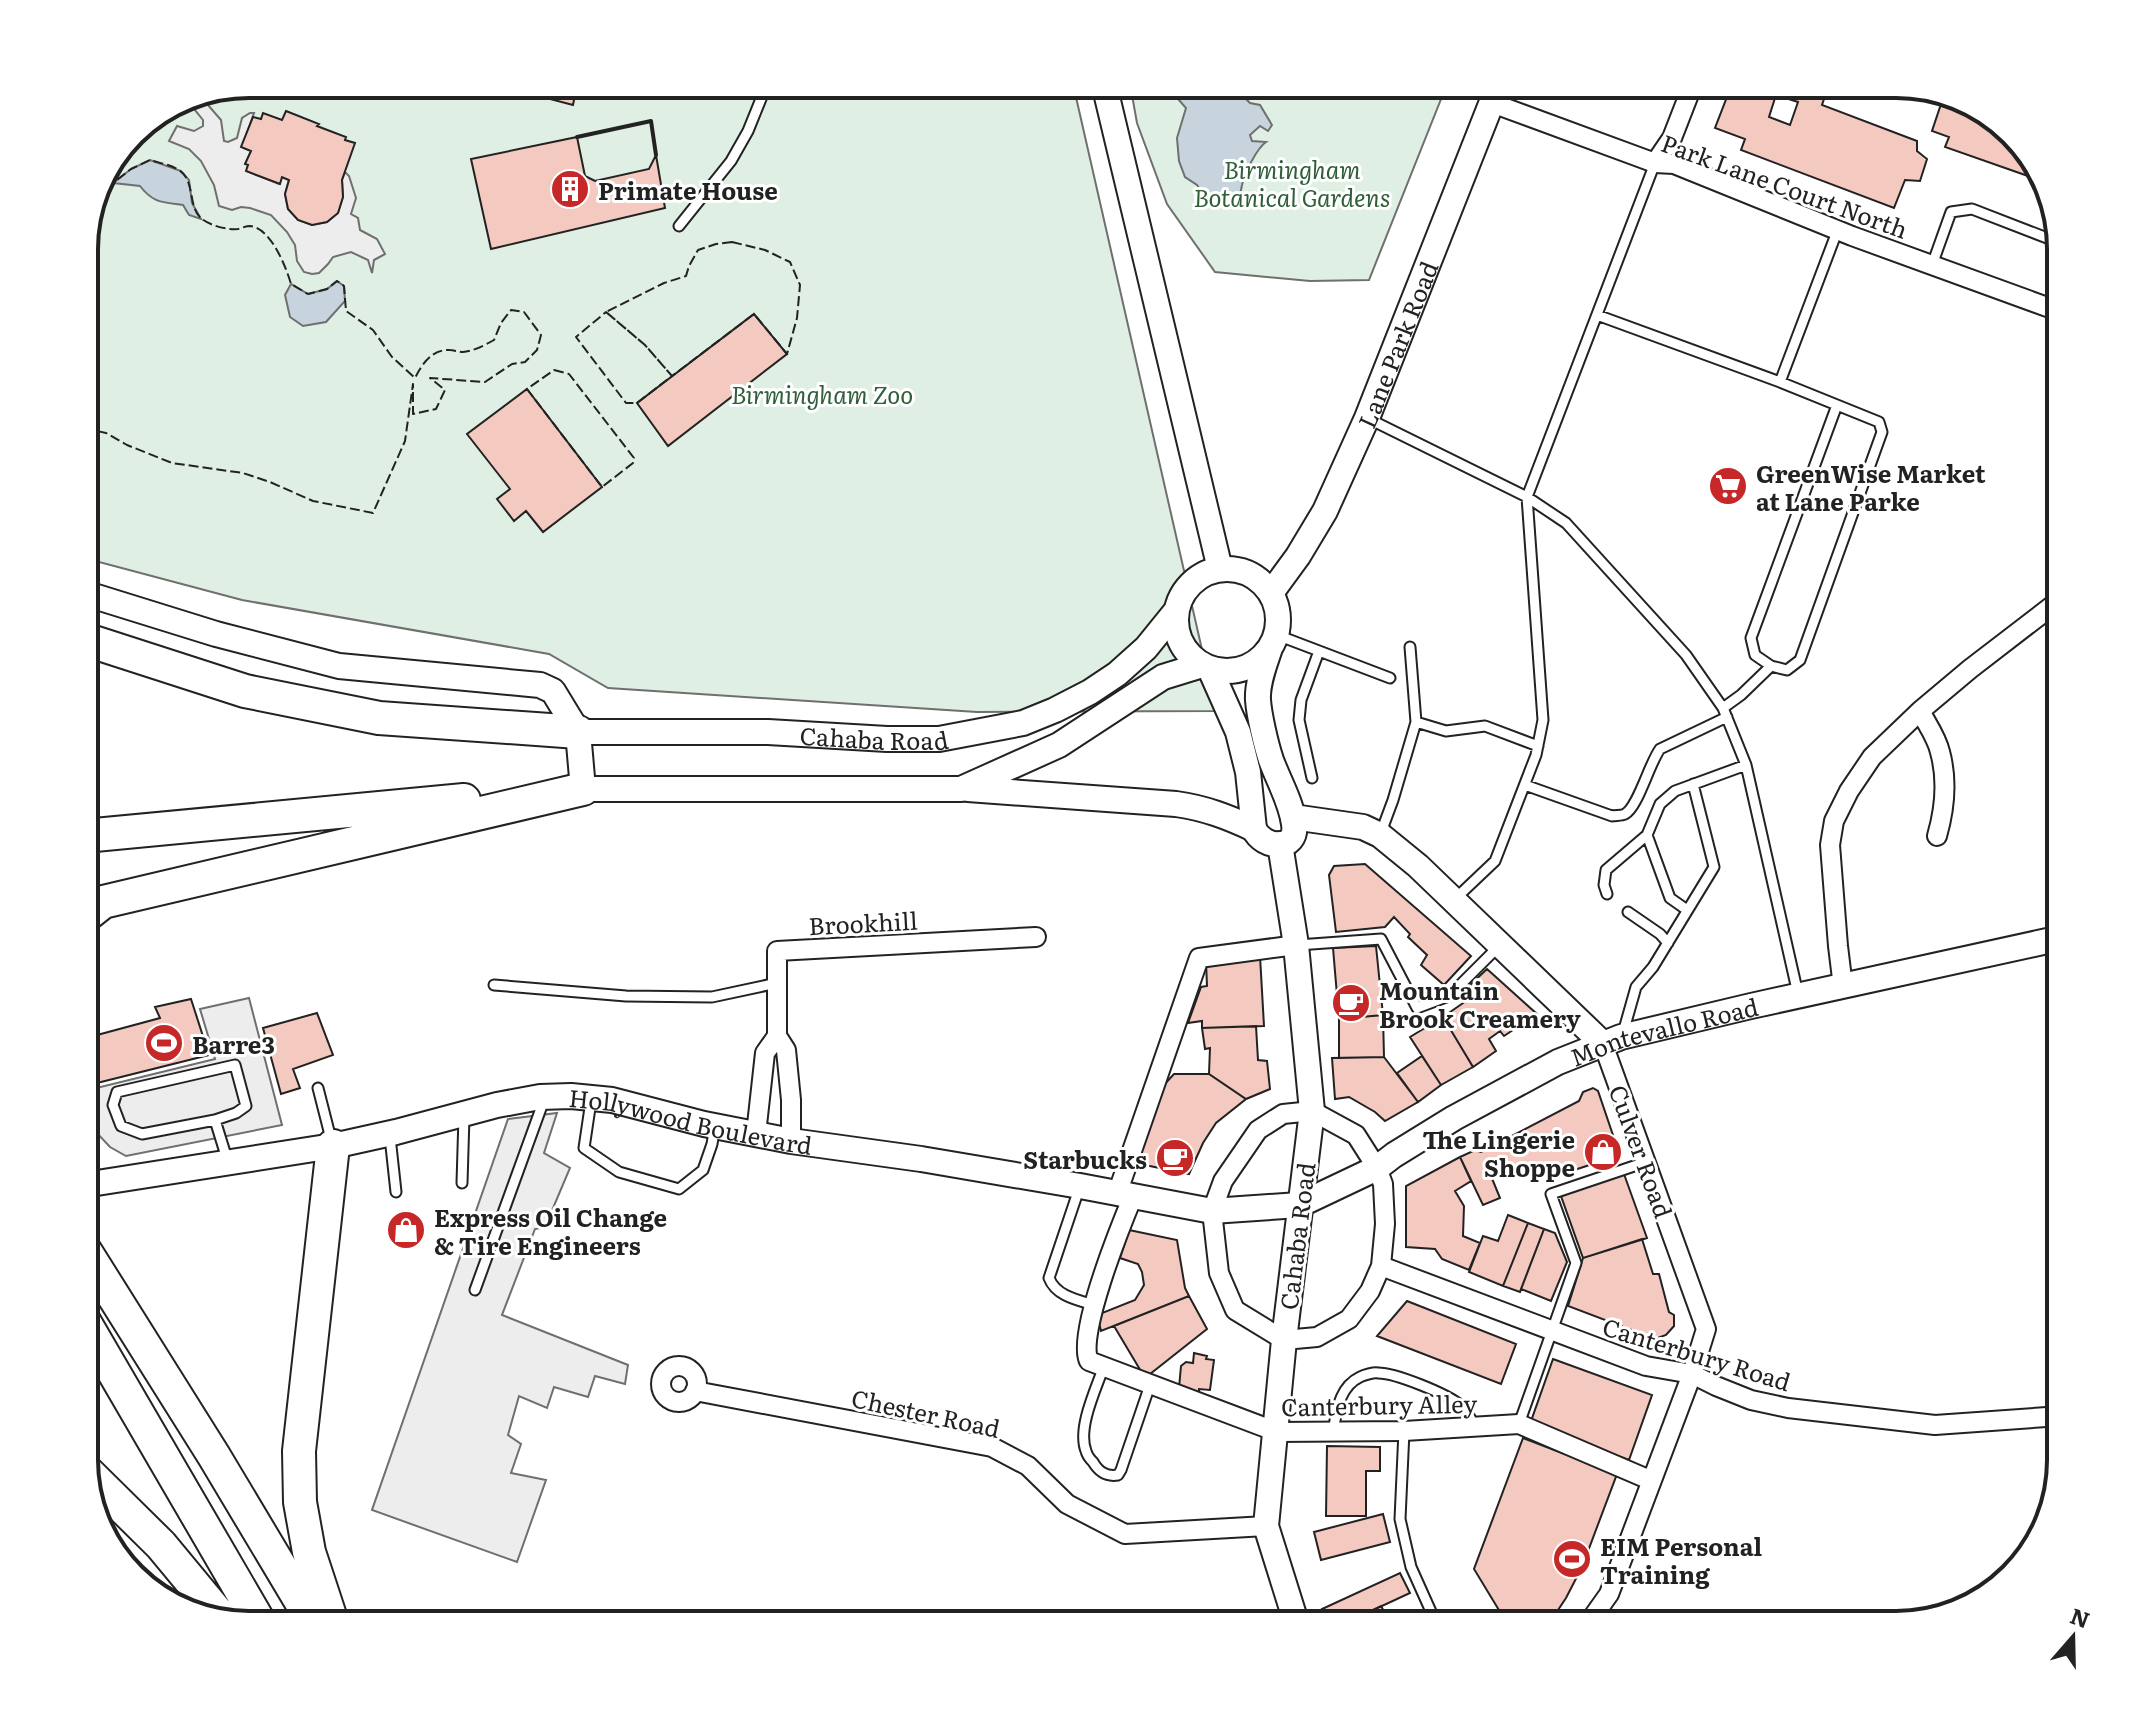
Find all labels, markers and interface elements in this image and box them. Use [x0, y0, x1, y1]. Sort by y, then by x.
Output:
street label: Park Lane Court North [1657, 124, 1913, 246]
park label: Birmingham Botanical Gardens [1194, 151, 1390, 214]
building icon: Primate House [549, 168, 591, 210]
place label: Primate House [598, 172, 778, 207]
street label: Lane Park Road [1347, 255, 1445, 433]
park label: Birmingham Zoo [731, 376, 913, 411]
place label: GreenWise Market at Lane Parke [1756, 455, 1986, 518]
supermarket icon: GreenWise Market at Lane Parke [1707, 465, 1749, 507]
street label: Cahaba Road [799, 716, 951, 757]
street label: Brookhill [808, 902, 918, 942]
place label: Mountain Brook Creamery [1379, 972, 1581, 1035]
cafe icon: Mountain Brook Creamery [1330, 982, 1372, 1024]
street label: Montevallo Road [1564, 987, 1762, 1073]
sports icon: Barre3 [143, 1022, 185, 1064]
place label: Barre3 [192, 1026, 275, 1061]
street label: Hollywood Boulevard [567, 1078, 815, 1161]
street label: Culver Road [1602, 1080, 1682, 1223]
place label: The Lingerie Shoppe [1423, 1121, 1575, 1184]
shop icon: The Lingerie Shoppe [1582, 1131, 1624, 1173]
cafe icon: Starbucks [1154, 1137, 1196, 1179]
place label: Starbucks [1023, 1141, 1147, 1176]
street label: Cahaba Road [1270, 1160, 1322, 1312]
place label: Express Oil Change & Tire Engineers [434, 1199, 667, 1262]
shop icon: Express Oil Change & Tire Engineers [385, 1209, 427, 1251]
street label: Canterbury Road [1599, 1308, 1796, 1398]
street label: Chester Road [848, 1379, 1004, 1445]
street label: Canterbury Alley [1281, 1385, 1478, 1423]
place label: EIM Personal Training [1600, 1528, 1763, 1591]
sports icon: EIM Personal Training [1551, 1538, 1593, 1580]
north arrow [2033, 1597, 2113, 1677]
text: N [2066, 1598, 2095, 1635]

